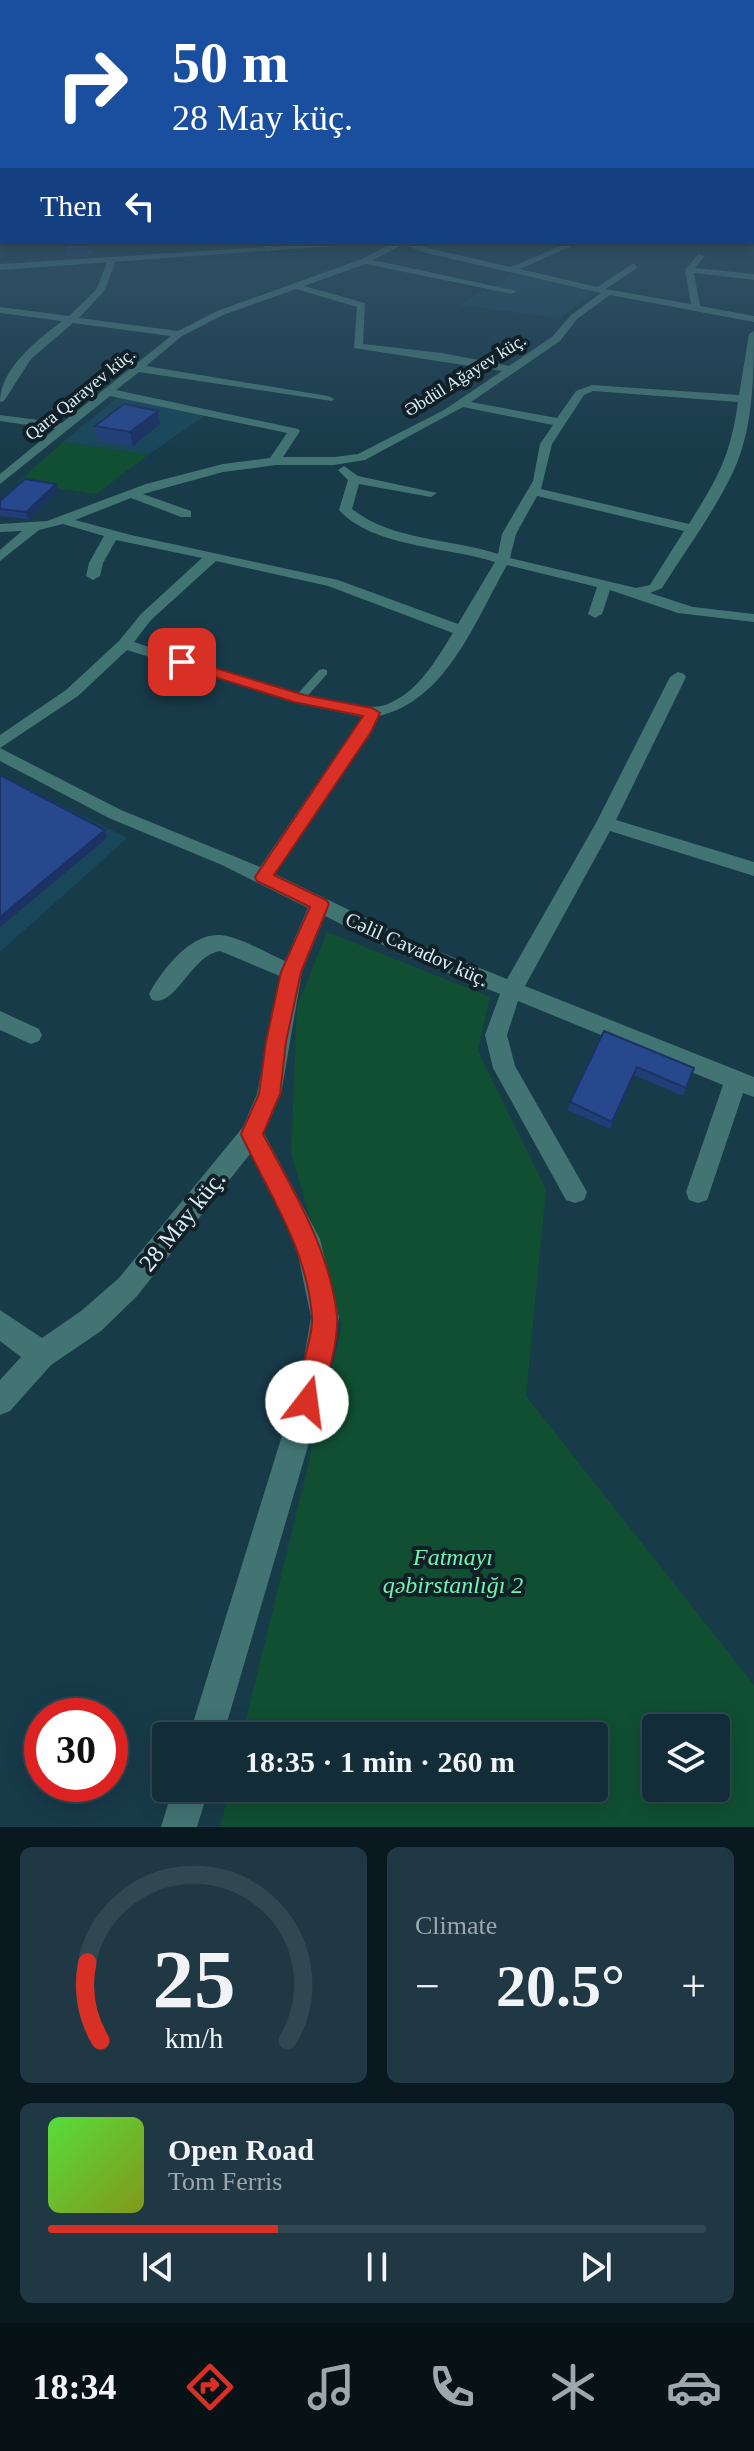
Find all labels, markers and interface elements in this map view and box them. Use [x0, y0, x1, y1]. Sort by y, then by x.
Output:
icon: right [40, 32, 144, 136]
text: 50 m [172, 32, 289, 94]
text: 28 May küç. [172, 98, 353, 138]
icon: left [118, 184, 162, 228]
text: Then [40, 189, 102, 222]
street label: Əbdül Ağayev küç. [401, 330, 529, 420]
street label: Qara Qarayev küç. [21, 344, 139, 444]
pin [148, 628, 216, 696]
icon: arrive [160, 640, 204, 684]
street label: Cəlil Cavadov küç. [342, 908, 492, 991]
street label: 28 May küç. [134, 1166, 230, 1276]
position arrow [265, 1360, 349, 1444]
park label: Fatmayı qəbirstanlığı 2 [383, 1544, 523, 1598]
speed limit sign: 30 [24, 1698, 128, 1802]
map controls [642, 1714, 730, 1802]
button: layers [642, 1714, 730, 1802]
text: 18:35 · 1 min · 260 m [245, 1745, 515, 1778]
text: Climate [415, 1911, 497, 1940]
text: 25 [152, 1933, 235, 2025]
text: 20.5° [496, 1953, 625, 2019]
text: − [415, 1962, 440, 2011]
text: + [681, 1962, 706, 2011]
text: km/h [164, 2023, 223, 2054]
text: Open Road [168, 2133, 314, 2166]
text: Tom Ferris [168, 2167, 282, 2196]
icon: previous [136, 2245, 180, 2289]
icon: pause [355, 2245, 399, 2289]
icon: next [574, 2245, 618, 2289]
icon: directions [182, 2359, 238, 2415]
icon: music [303, 2359, 359, 2415]
icon: phone [424, 2359, 480, 2415]
icon: climate [545, 2359, 601, 2415]
icon: car [666, 2359, 722, 2415]
text: 18:34 [33, 2367, 117, 2407]

